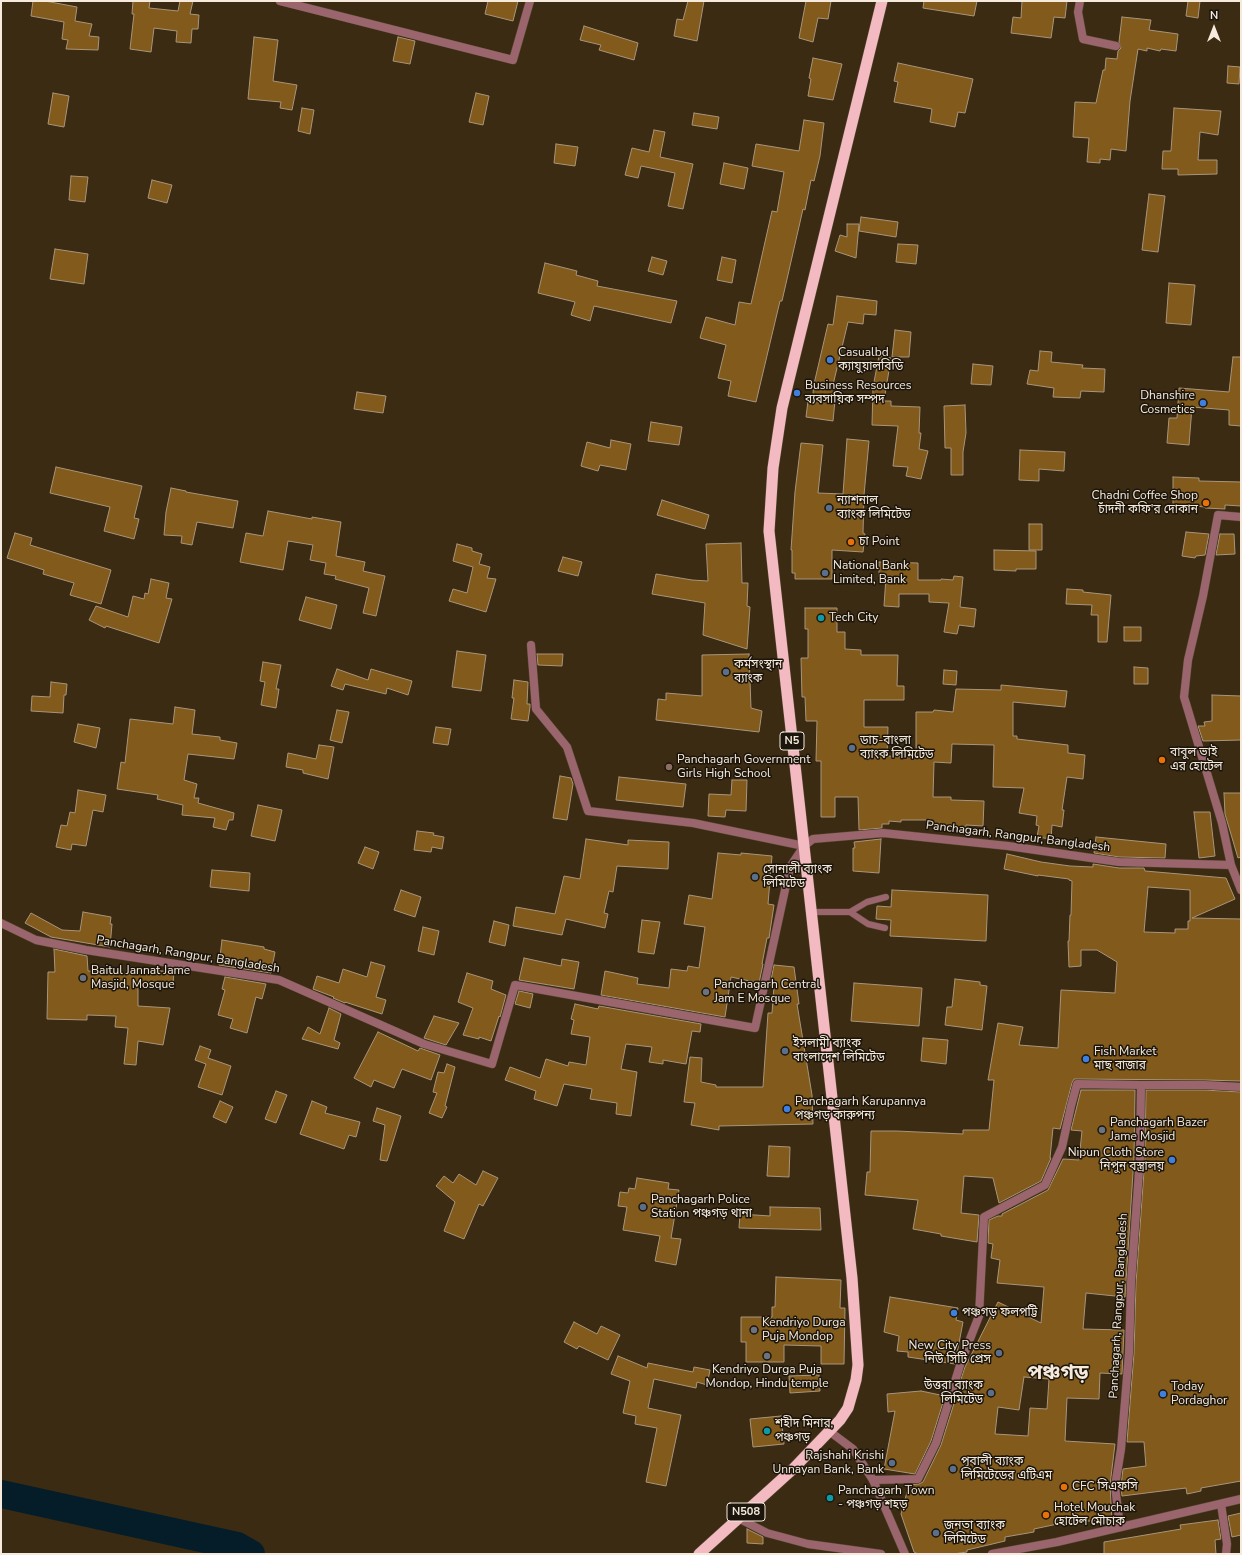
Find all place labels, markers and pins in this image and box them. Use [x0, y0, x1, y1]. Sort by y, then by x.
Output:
place label: Casualbd ক্যাযুয়ালবিডি [838, 346, 903, 374]
marker: Casualbd ক্যাযুয়ালবিডি [825, 355, 835, 365]
place label: Business Resources ব্যবসায়িক সম্পদ [805, 379, 911, 407]
marker: Business Resources ব্যবসায়িক সম্পদ [792, 388, 802, 398]
place label: Dhanshire Cosmetics [1140, 389, 1195, 417]
marker: Dhanshire Cosmetics [1198, 398, 1208, 408]
place label: Chadni Coffee Shop চাঁদনী কফি'র দোকান [1091, 489, 1198, 517]
place label: ন্যাশনাল ব্যাংক লিমিটেড [837, 494, 911, 522]
marker: Chadni Coffee Shop চাঁদনী কফি'র দোকান [1201, 498, 1211, 508]
marker: ন্যাশনাল ব্যাংক লিমিটেড [824, 503, 834, 513]
place label: চা Point [859, 535, 900, 549]
marker: চা Point [846, 537, 856, 547]
place label: National Bank Limited, Bank [833, 559, 909, 587]
marker: National Bank Limited, Bank [820, 568, 830, 578]
place label: Tech City [829, 611, 878, 625]
marker: Tech City [816, 613, 826, 623]
place label: কর্মসংস্থান ব্যাংক [734, 658, 782, 686]
marker: কর্মসংস্থান ব্যাংক [721, 667, 731, 677]
place label: ডাচ-বাংলা ব্যাংক লিমিটেড [860, 734, 934, 762]
marker: ডাচ-বাংলা ব্যাংক লিমিটেড [847, 743, 857, 753]
place label: বাবুল ভাই এর হোটেল [1170, 746, 1223, 774]
place label: Panchagarh Government Girls High School [677, 753, 810, 781]
marker: বাবুল ভাই এর হোটেল [1157, 755, 1167, 765]
marker: Panchagarh Government Girls High School [664, 762, 674, 772]
place label: সোনালী ব্যাংক লিমিটেড [763, 863, 832, 891]
marker: সোনালী ব্যাংক লিমিটেড [750, 872, 760, 882]
place label: Baitul Jannat Jame Masjid, Mosque [91, 964, 190, 992]
marker: Baitul Jannat Jame Masjid, Mosque [78, 973, 88, 983]
place label: Panchagarh Central Jam E Mosque [714, 978, 820, 1006]
marker: Panchagarh Central Jam E Mosque [701, 987, 711, 997]
place label: ইসলামী ব্যাংক বাংলাদেশ লিমিটেড [793, 1037, 885, 1065]
place label: Fish Market মাছ বাজার [1094, 1045, 1156, 1073]
marker: ইসলামী ব্যাংক বাংলাদেশ লিমিটেড [780, 1046, 790, 1056]
marker: Fish Market মাছ বাজার [1081, 1054, 1091, 1064]
place label: Panchagarh Karupannya পঞ্চগড় কারুপন্য [795, 1095, 926, 1123]
marker: Panchagarh Karupannya পঞ্চগড় কারুপন্য [782, 1104, 792, 1114]
place label: Panchagarh Bazer Jame Mosjid [1110, 1116, 1207, 1144]
marker: Panchagarh Bazer Jame Mosjid [1097, 1125, 1107, 1135]
place label: Nipun Cloth Store নিপুন বস্ত্রালয় [1068, 1146, 1164, 1174]
marker: Nipun Cloth Store নিপুন বস্ত্রালয় [1167, 1155, 1177, 1165]
place label: Panchagarh Police Station পঞ্চগড় থানা [651, 1193, 752, 1221]
marker: Panchagarh Police Station পঞ্চগড় থানা [638, 1202, 648, 1212]
place label: পঞ্চগড় ফলপট্টি [962, 1306, 1038, 1320]
marker: পঞ্চগড় ফলপট্টি [949, 1308, 959, 1318]
place label: Kendriyo Durga Puja Mondop [762, 1316, 846, 1344]
marker: Kendriyo Durga Puja Mondop [749, 1325, 759, 1335]
place label: New City Press নিউ সিটি প্রেস [909, 1339, 991, 1367]
marker: New City Press নিউ সিটি প্রেস [994, 1348, 1004, 1358]
marker: Kendriyo Durga Puja Mondop, Hindu temple [762, 1351, 772, 1361]
place label: Kendriyo Durga Puja Mondop, Hindu temple [705, 1363, 829, 1391]
place label: উত্তরা ব্যাংক লিমিটেড [924, 1379, 983, 1407]
place label: Today Pordaghor [1171, 1380, 1227, 1408]
marker: উত্তরা ব্যাংক লিমিটেড [986, 1388, 996, 1398]
marker: Today Pordaghor [1158, 1389, 1168, 1399]
place label: শহীদ মিনার, পঞ্চগড় [775, 1417, 833, 1445]
marker: শহীদ মিনার, পঞ্চগড় [762, 1426, 772, 1436]
place label: Rajshahi Krishi Unnayan Bank, Bank [772, 1449, 884, 1477]
place label: পূবালী ব্যাংক লিমিটেডের এটিএম [961, 1455, 1052, 1483]
marker: Rajshahi Krishi Unnayan Bank, Bank [887, 1458, 897, 1468]
marker: পূবালী ব্যাংক লিমিটেডের এটিএম [948, 1464, 958, 1474]
place label: CFC সিএফসি [1072, 1480, 1138, 1494]
marker: CFC সিএফসি [1059, 1482, 1069, 1492]
place label: Panchagarh Town - পঞ্চগড় শহড় [838, 1484, 935, 1512]
marker: Panchagarh Town - পঞ্চগড় শহড় [825, 1493, 835, 1503]
place label: Hotel Mouchak হোটেল মৌচাক [1054, 1501, 1135, 1529]
marker: Hotel Mouchak হোটেল মৌচাক [1041, 1510, 1051, 1520]
place label: জনতা ব্যাংক লিমিটেড [944, 1519, 1005, 1547]
marker: জনতা ব্যাংক লিমিটেড [931, 1528, 941, 1538]

